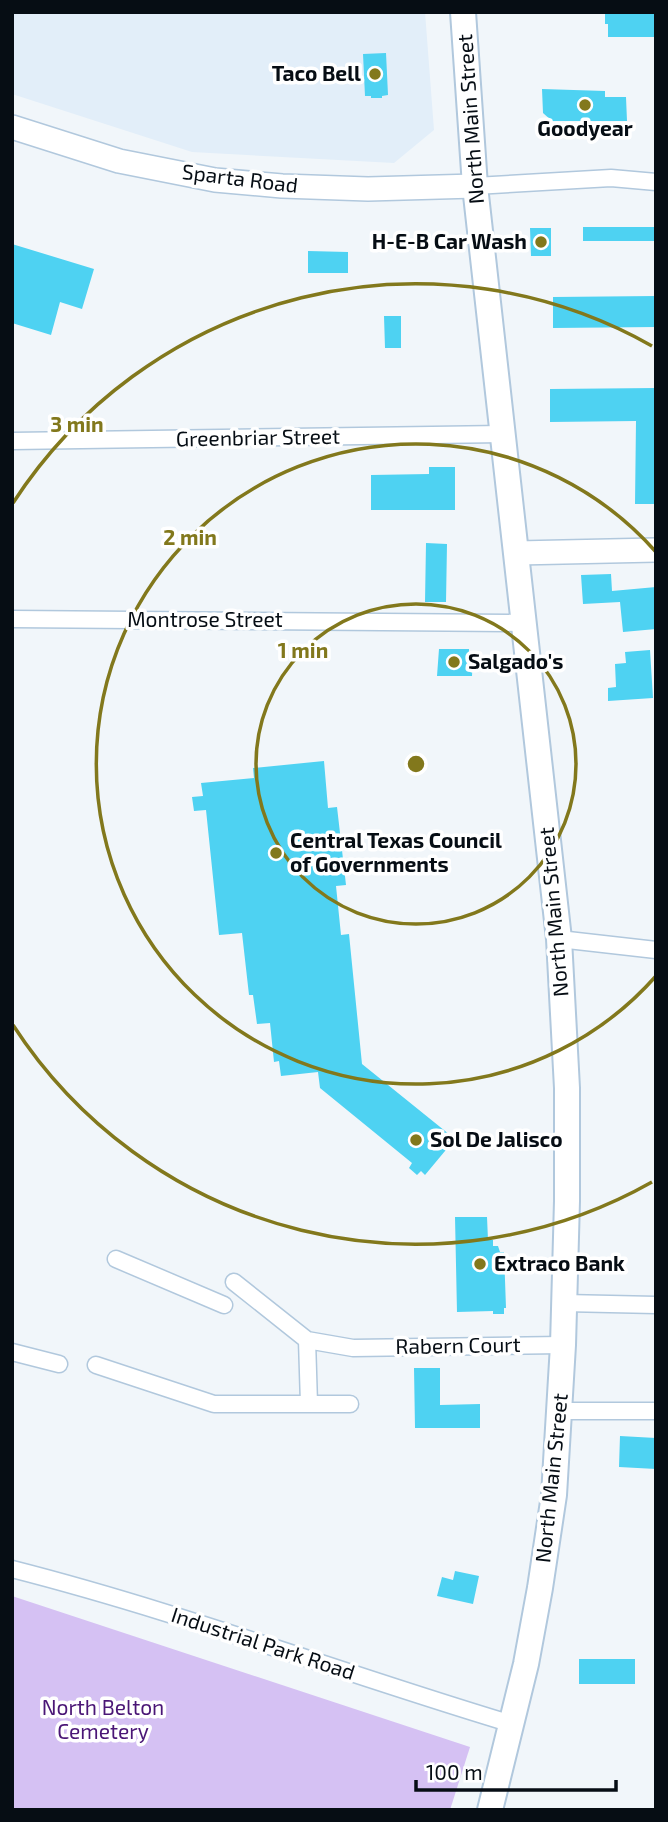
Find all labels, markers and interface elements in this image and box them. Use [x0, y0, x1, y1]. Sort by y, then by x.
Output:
street label: North Main Street [451, 33, 488, 205]
place label: Taco Bell [272, 60, 361, 85]
marker: Taco Bell [367, 66, 383, 82]
marker: Goodyear [577, 97, 593, 113]
place label: Goodyear [537, 115, 633, 141]
street label: Sparta Road [181, 158, 300, 197]
place label: H-E-B Car Wash [372, 228, 527, 253]
marker: H-E-B Car Wash [533, 234, 549, 250]
text: 3 min [50, 411, 104, 436]
street label: Greenbriar Street [176, 423, 340, 450]
text: 2 min [163, 524, 217, 549]
street label: Montrose Street [127, 606, 283, 631]
text: 1 min [278, 637, 328, 662]
place label: Salgado's [468, 648, 563, 673]
marker: Salgado's [446, 654, 462, 670]
centre of rings [404, 752, 428, 776]
street label: North Main Street [533, 826, 572, 998]
place label: Central Texas Council of Governments [290, 827, 502, 876]
marker: Central Texas Council of Governments [268, 845, 284, 861]
place label: Sol De Jalisco [430, 1126, 563, 1151]
marker: Sol De Jalisco [408, 1132, 424, 1148]
place label: Extraco Bank [494, 1250, 625, 1275]
marker: Extraco Bank [472, 1256, 488, 1272]
street label: Rabern Court [395, 1331, 521, 1358]
street label: North Main Street [529, 1392, 572, 1564]
street label: Industrial Park Road [168, 1601, 358, 1684]
park label: North Belton Cemetery [42, 1694, 164, 1743]
scale bar [416, 1748, 616, 1792]
text: 100 m [426, 1759, 483, 1784]

